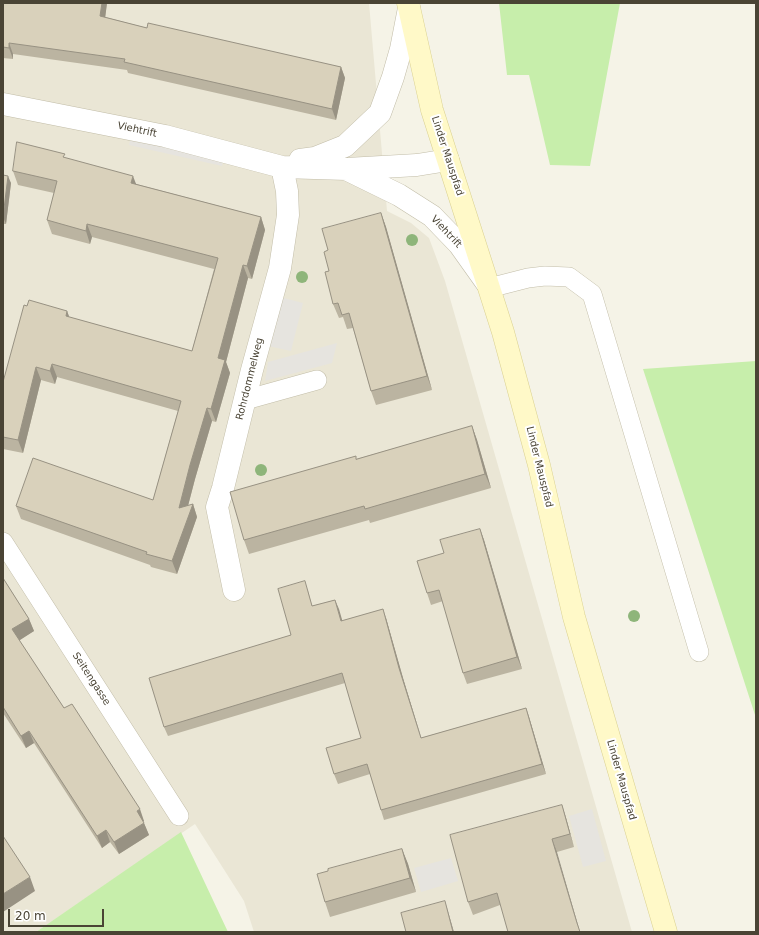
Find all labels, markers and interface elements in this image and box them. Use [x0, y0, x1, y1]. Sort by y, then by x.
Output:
street label: Linder Mauspfad [428, 115, 466, 197]
street label: Viehtrift [116, 120, 158, 140]
street label: Viehtrift [428, 213, 464, 251]
street label: Rohrdommelweg [234, 337, 266, 421]
street label: Linder Mauspfad [523, 425, 555, 509]
street label: Seitengasse [69, 650, 113, 708]
street label: Linder Mauspfad [604, 738, 638, 822]
scale bar [10, 901, 106, 927]
text: 20 m [15, 909, 46, 923]

